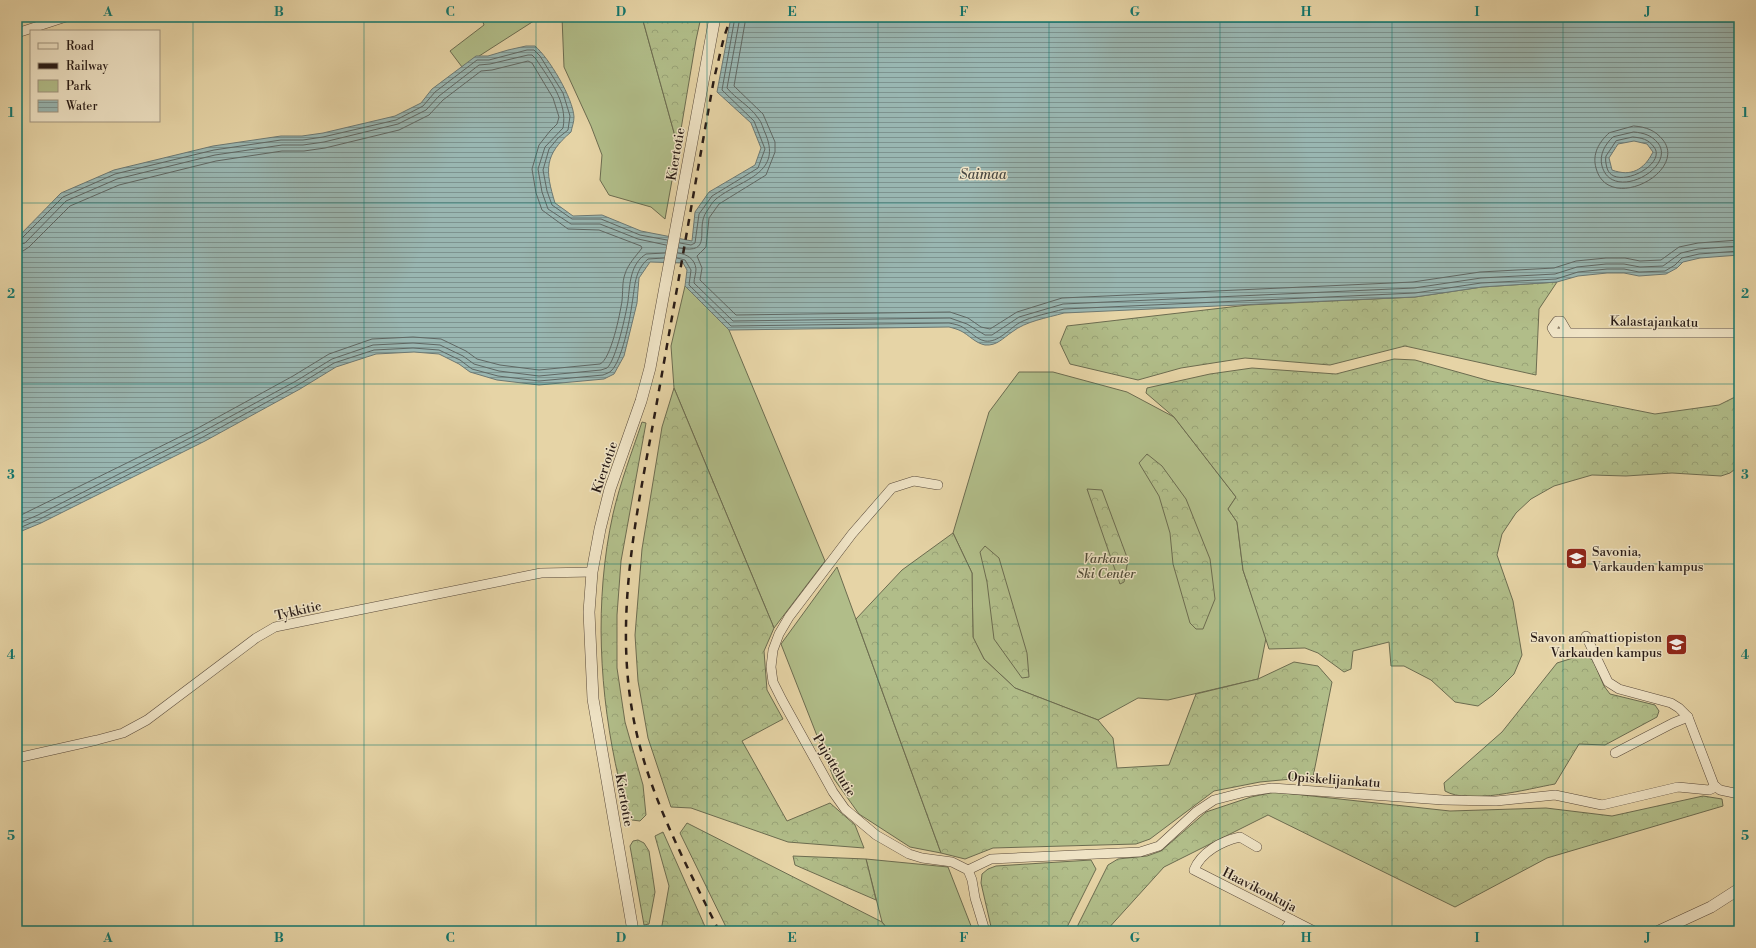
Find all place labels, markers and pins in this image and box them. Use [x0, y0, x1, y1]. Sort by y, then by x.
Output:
place label: Savonia, Varkauden kampus [1591, 544, 1704, 575]
school or university icon: Savonia, Varkauden kampus [1564, 545, 1590, 571]
place label: Savon ammattiopiston Varkauden kampus [1530, 630, 1662, 661]
school or university icon: Savon ammattiopiston Varkauden kampus [1664, 631, 1690, 657]

